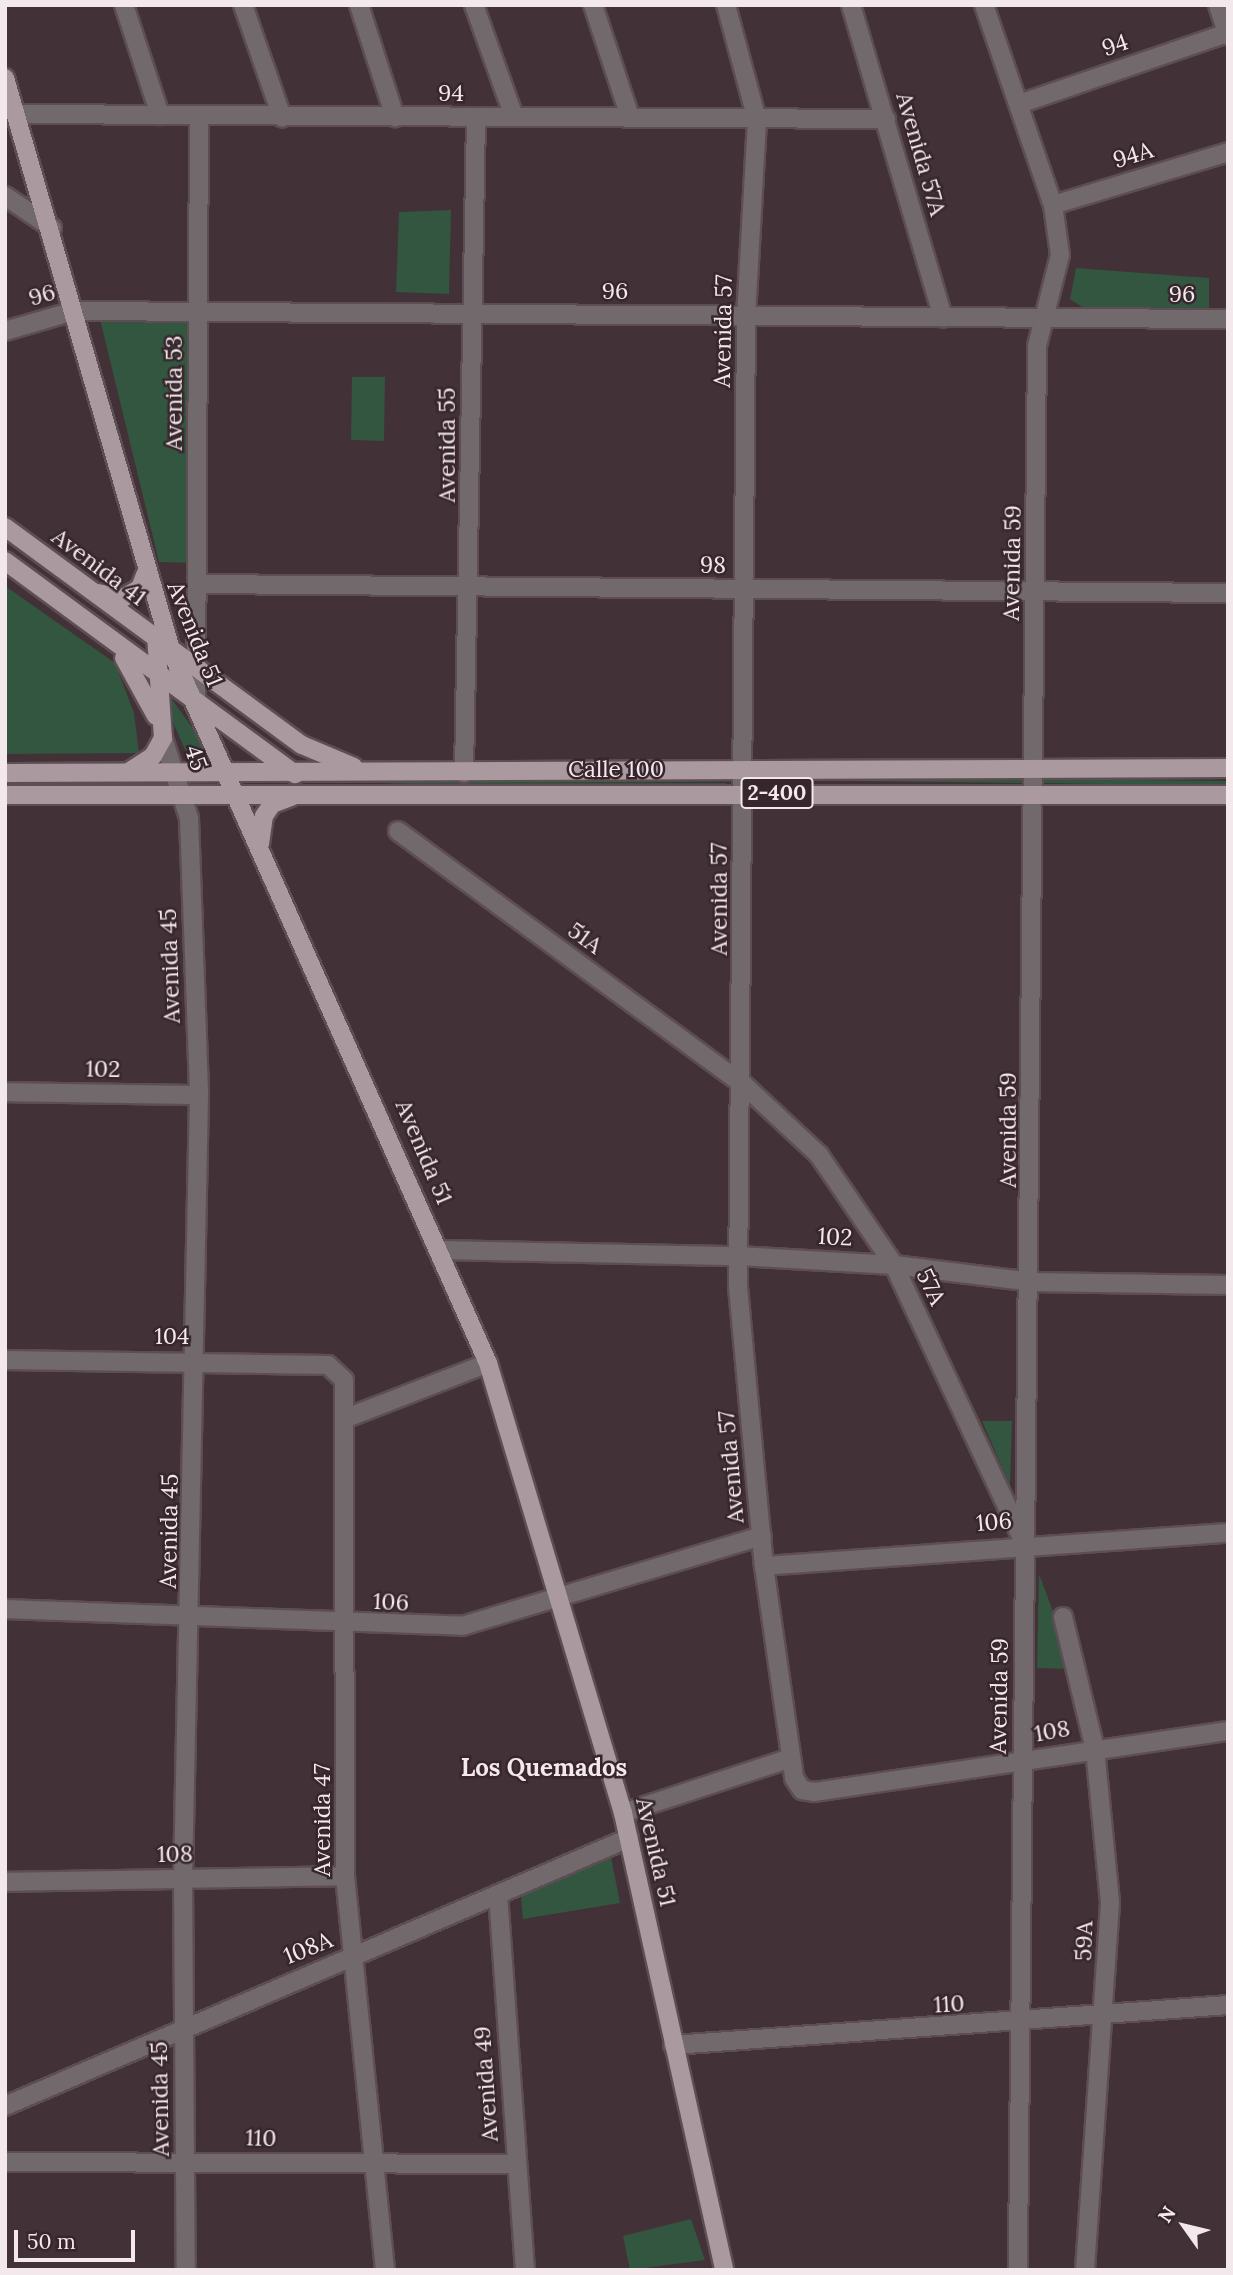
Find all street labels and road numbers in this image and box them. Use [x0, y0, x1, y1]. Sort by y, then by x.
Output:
street label: 94 [1098, 28, 1132, 62]
street label: 94 [438, 79, 464, 107]
street label: Avenida 57A [890, 89, 952, 219]
street label: 94A [1110, 136, 1156, 174]
street label: Avenida 57 [708, 274, 738, 388]
street label: 96 [602, 277, 628, 305]
street label: 96 [25, 278, 59, 312]
street label: 96 [1169, 280, 1195, 308]
street label: Avenida 53 [160, 335, 188, 451]
street label: Avenida 55 [433, 387, 461, 503]
street label: Avenida 59 [997, 505, 1027, 621]
street label: Avenida 41 [46, 523, 152, 611]
street label: 98 [700, 551, 726, 579]
street label: Avenida 51 [161, 577, 229, 691]
street label: 45 [179, 742, 213, 774]
street label: Calle 100 [568, 755, 664, 783]
road number: 2-400 [740, 776, 814, 810]
street label: Avenida 57 [705, 842, 733, 956]
street label: Avenida 45 [154, 908, 186, 1024]
street label: 51A [562, 916, 608, 960]
street label: 102 [85, 1055, 121, 1083]
street label: Avenida 59 [994, 1072, 1022, 1188]
street label: Avenida 51 [390, 1096, 458, 1208]
street label: 102 [817, 1222, 853, 1252]
street label: 57A [911, 1264, 951, 1310]
street label: 104 [154, 1322, 190, 1350]
street label: Avenida 57 [712, 1409, 750, 1525]
street label: Avenida 45 [154, 1473, 184, 1589]
street label: 106 [975, 1507, 1013, 1537]
street label: 106 [372, 1587, 410, 1617]
street label: Avenida 59 [984, 1638, 1014, 1754]
street label: 108 [1032, 1714, 1072, 1748]
street label: Avenida 47 [308, 1763, 336, 1877]
street label: Avenida 51 [630, 1795, 682, 1909]
street label: 108 [157, 1840, 193, 1868]
street label: 59A [1070, 1920, 1098, 1962]
street label: 108A [280, 1926, 336, 1970]
street label: 110 [933, 1989, 965, 2019]
street label: Avenida 49 [468, 2025, 504, 2143]
street label: Avenida 45 [145, 2041, 175, 2157]
street label: 110 [245, 2124, 277, 2152]

